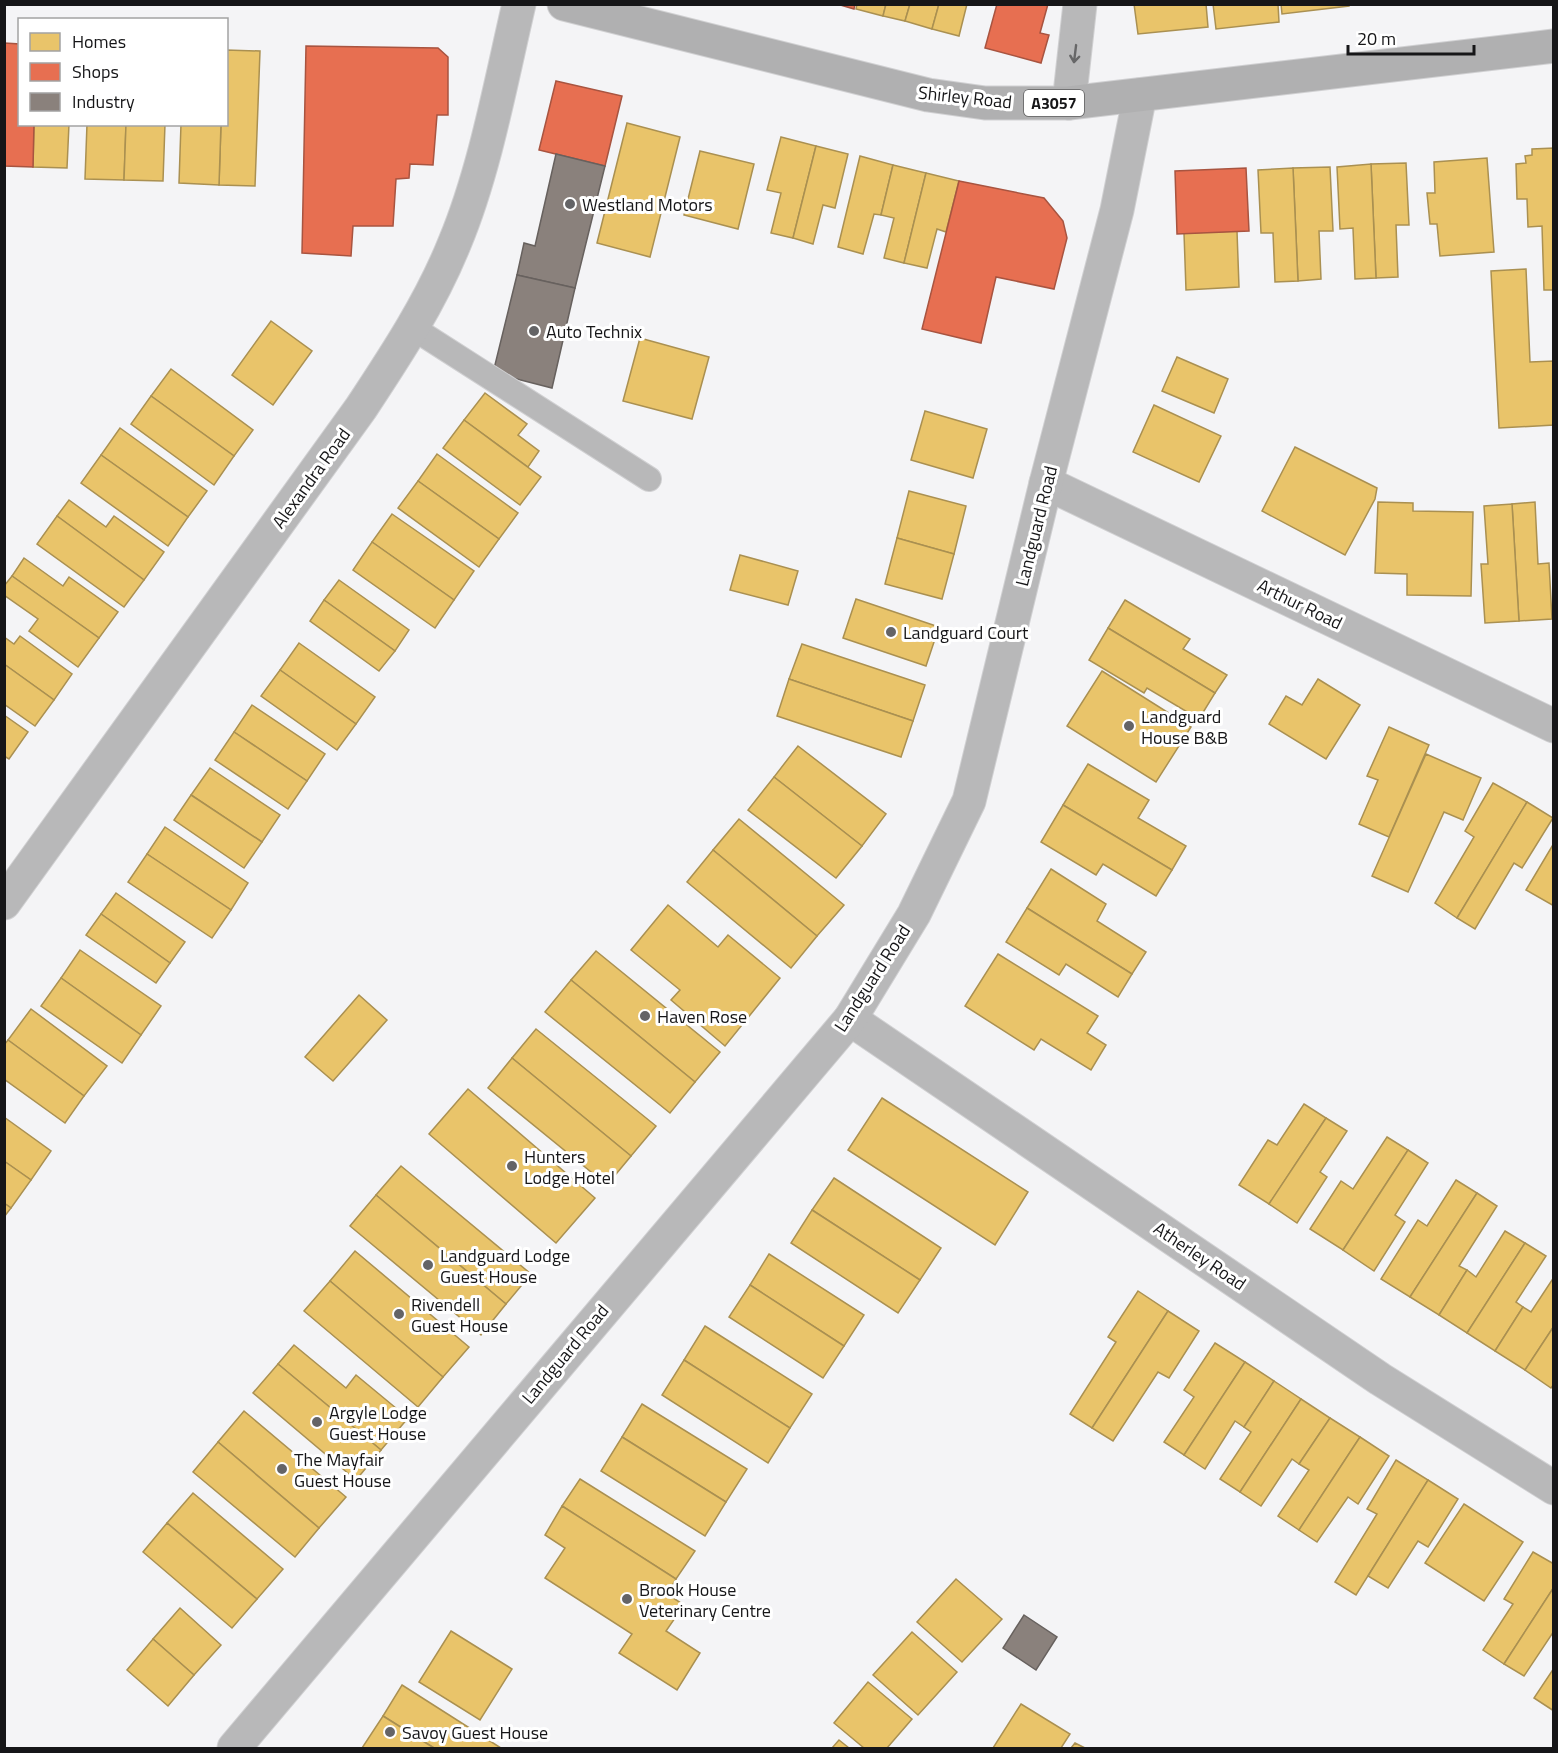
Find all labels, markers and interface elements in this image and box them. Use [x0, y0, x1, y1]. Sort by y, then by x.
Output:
legend [18, 18, 228, 126]
scale bar [1348, 18, 1474, 56]
text: 20 m [1357, 25, 1396, 52]
text: Homes [72, 28, 126, 55]
one-way arrow [1069, 43, 1080, 63]
text: Shops [72, 58, 119, 85]
street label: Shirley Road [917, 79, 1013, 115]
text: Industry [72, 88, 135, 115]
road number: A3057 [1024, 90, 1084, 116]
place label: Westland Motors [582, 191, 713, 218]
marker: Westland Motors [563, 197, 577, 211]
place label: Auto Technix [546, 318, 642, 345]
marker: Auto Technix [527, 324, 541, 338]
street label: Alexandra Road [265, 422, 357, 534]
street label: Landguard Road [1008, 463, 1064, 589]
street label: Arthur Road [1253, 572, 1347, 636]
place label: Landguard Court [903, 619, 1029, 646]
marker: Landguard Court [884, 625, 898, 639]
place label: Landguard House B&B [1141, 703, 1228, 751]
marker: Landguard House B&B [1122, 719, 1136, 733]
street label: Landguard Road [827, 919, 917, 1037]
place label: Haven Rose [657, 1003, 747, 1030]
marker: Haven Rose [638, 1009, 652, 1023]
place label: Hunters Lodge Hotel [524, 1143, 615, 1191]
marker: Hunters Lodge Hotel [505, 1159, 519, 1173]
street label: Atherley Road [1148, 1215, 1252, 1297]
place label: Landguard Lodge Guest House [440, 1242, 570, 1290]
marker: Landguard Lodge Guest House [421, 1258, 435, 1272]
place label: Rivendell Guest House [411, 1291, 508, 1339]
street label: Landguard Road [515, 1298, 615, 1410]
marker: Rivendell Guest House [392, 1307, 406, 1321]
place label: Argyle Lodge Guest House [329, 1399, 427, 1447]
marker: Argyle Lodge Guest House [310, 1415, 324, 1429]
place label: The Mayfair Guest House [294, 1446, 391, 1494]
marker: The Mayfair Guest House [275, 1462, 289, 1476]
place label: Brook House Veterinary Centre [639, 1576, 771, 1624]
marker: Brook House Veterinary Centre [620, 1592, 634, 1606]
place label: Savoy Guest House [402, 1719, 548, 1746]
marker: Savoy Guest House [383, 1725, 397, 1739]

